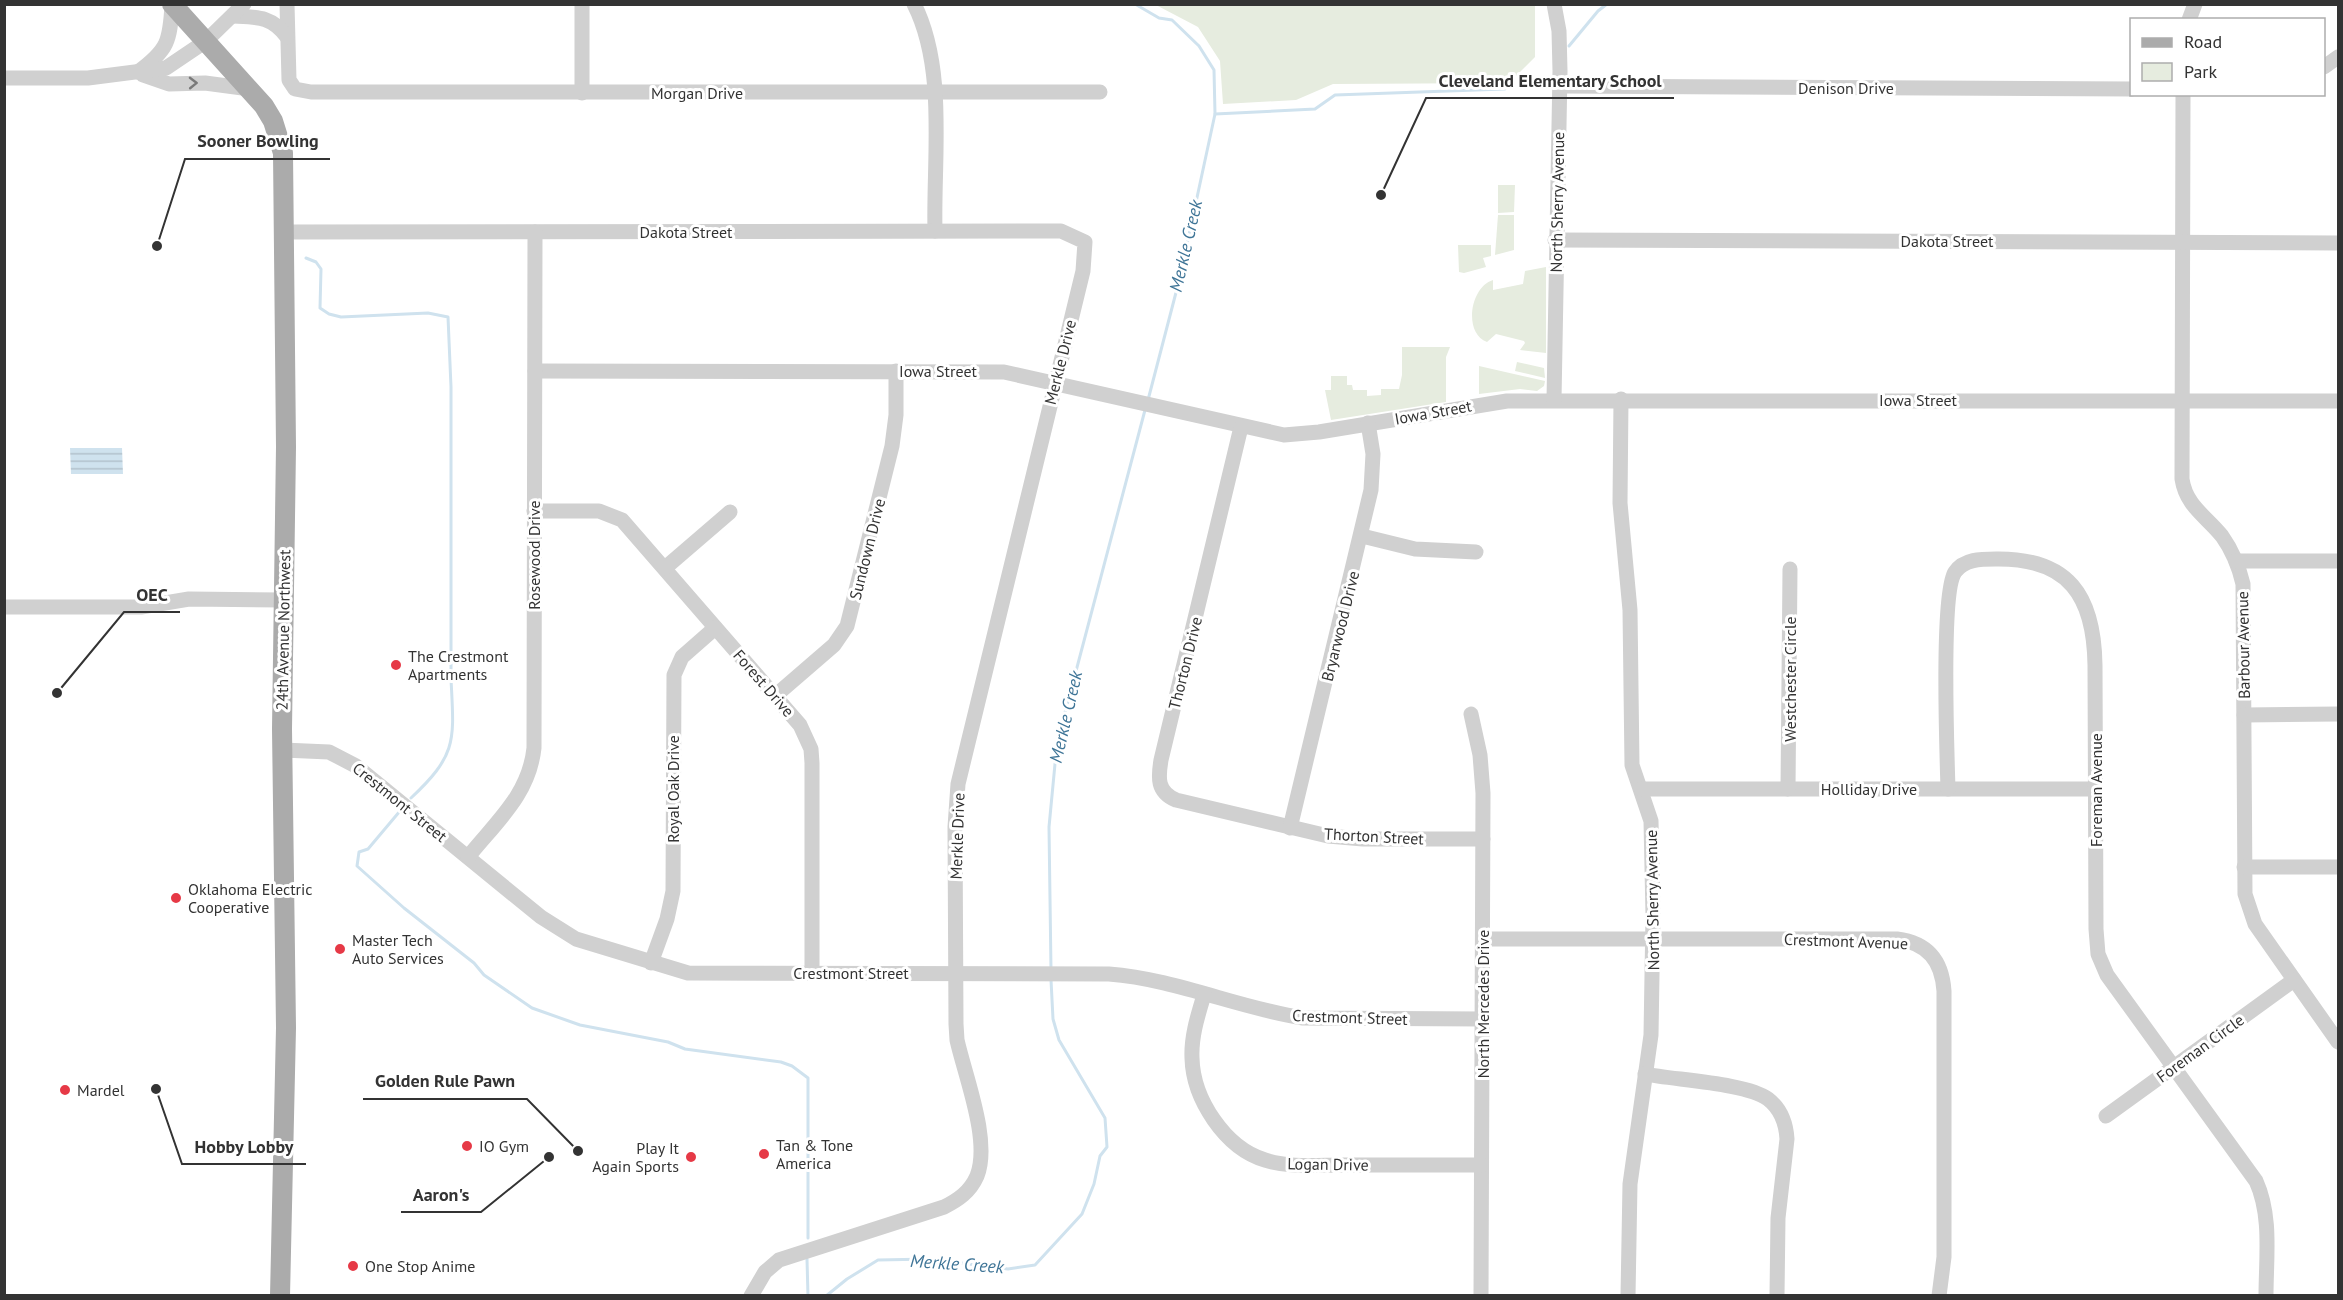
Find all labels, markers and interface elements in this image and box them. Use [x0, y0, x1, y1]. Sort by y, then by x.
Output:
legend [2130, 18, 2325, 96]
text: Road [2184, 30, 2222, 53]
text: Park [2184, 60, 2217, 83]
callout: Cleveland Elementary School [1426, 62, 1674, 98]
text: Cleveland Elementary School [1438, 69, 1662, 92]
one-way arrow [188, 77, 197, 90]
street label: Denison Drive [1798, 78, 1894, 98]
street label: Morgan Drive [651, 83, 743, 103]
callout: Sooner Bowling [185, 123, 330, 159]
text: Sooner Bowling [197, 129, 319, 152]
street label: North Sherry Avenue [1546, 132, 1568, 272]
water label: Merkle Creek [1164, 197, 1207, 294]
street label: Dakota Street [640, 222, 733, 242]
street label: Dakota Street [1901, 231, 1994, 251]
street label: Merkle Drive [1040, 317, 1080, 407]
street label: Iowa Street [899, 361, 978, 381]
street label: Iowa Street [1879, 390, 1958, 410]
street label: Iowa Street [1393, 395, 1474, 429]
street label: Sundown Drive [845, 496, 889, 602]
street label: Rosewood Drive [524, 500, 544, 610]
street label: 24th Avenue Northwest [272, 549, 294, 711]
street label: Bryarwood Drive [1317, 569, 1363, 683]
callout: OEC [124, 576, 180, 612]
text: OEC [136, 583, 168, 606]
street label: Barbour Avenue [2232, 591, 2254, 699]
street label: Thorton Drive [1164, 615, 1206, 711]
street label: Westchester Circle [1780, 616, 1800, 742]
street label: Forest Drive [729, 645, 799, 721]
place label: The Crestmont Apartments [408, 646, 509, 684]
marker: The Crestmont Apartments [389, 658, 403, 672]
water label: Merkle Creek [1044, 668, 1087, 765]
street label: Foreman Avenue [2086, 733, 2106, 847]
street label: Royal Oak Drive [663, 735, 683, 843]
street label: Crestmont Street [349, 758, 452, 846]
street label: Holliday Drive [1821, 779, 1917, 799]
street label: Merkle Drive [945, 792, 969, 880]
street label: Thorton Street [1324, 823, 1425, 849]
street label: North Sherry Avenue [1641, 830, 1663, 970]
place label: Oklahoma Electric Cooperative [188, 879, 313, 917]
marker: Oklahoma Electric Cooperative [169, 891, 183, 905]
street label: Crestmont Avenue [1784, 929, 1908, 953]
place label: Master Tech Auto Services [352, 930, 444, 968]
street label: North Mercedes Drive [1473, 930, 1493, 1078]
marker: Master Tech Auto Services [333, 942, 347, 956]
street label: Crestmont Street [793, 963, 909, 983]
street label: Crestmont Street [1292, 1005, 1409, 1029]
street label: Foreman Circle [2152, 1010, 2248, 1086]
callout: Golden Rule Pawn [363, 1063, 527, 1099]
text: Golden Rule Pawn [375, 1069, 515, 1092]
place label: Mardel [77, 1080, 125, 1100]
marker: Mardel [58, 1083, 72, 1097]
callout: Hobby Lobby [182, 1128, 306, 1164]
text: Hobby Lobby [195, 1135, 294, 1158]
place label: Tan & Tone America [776, 1135, 853, 1173]
place label: IO Gym [479, 1136, 529, 1156]
place label: Play It Again Sports [592, 1138, 680, 1176]
marker: IO Gym [460, 1139, 474, 1153]
marker: Tan & Tone America [757, 1147, 771, 1161]
marker: Play It Again Sports [684, 1150, 698, 1164]
street label: Logan Drive [1287, 1153, 1369, 1175]
callout: Aaron's [401, 1176, 481, 1212]
text: Aaron's [413, 1183, 470, 1206]
water label: Merkle Creek [909, 1249, 1006, 1278]
place label: One Stop Anime [365, 1256, 475, 1276]
marker: One Stop Anime [346, 1259, 360, 1273]

